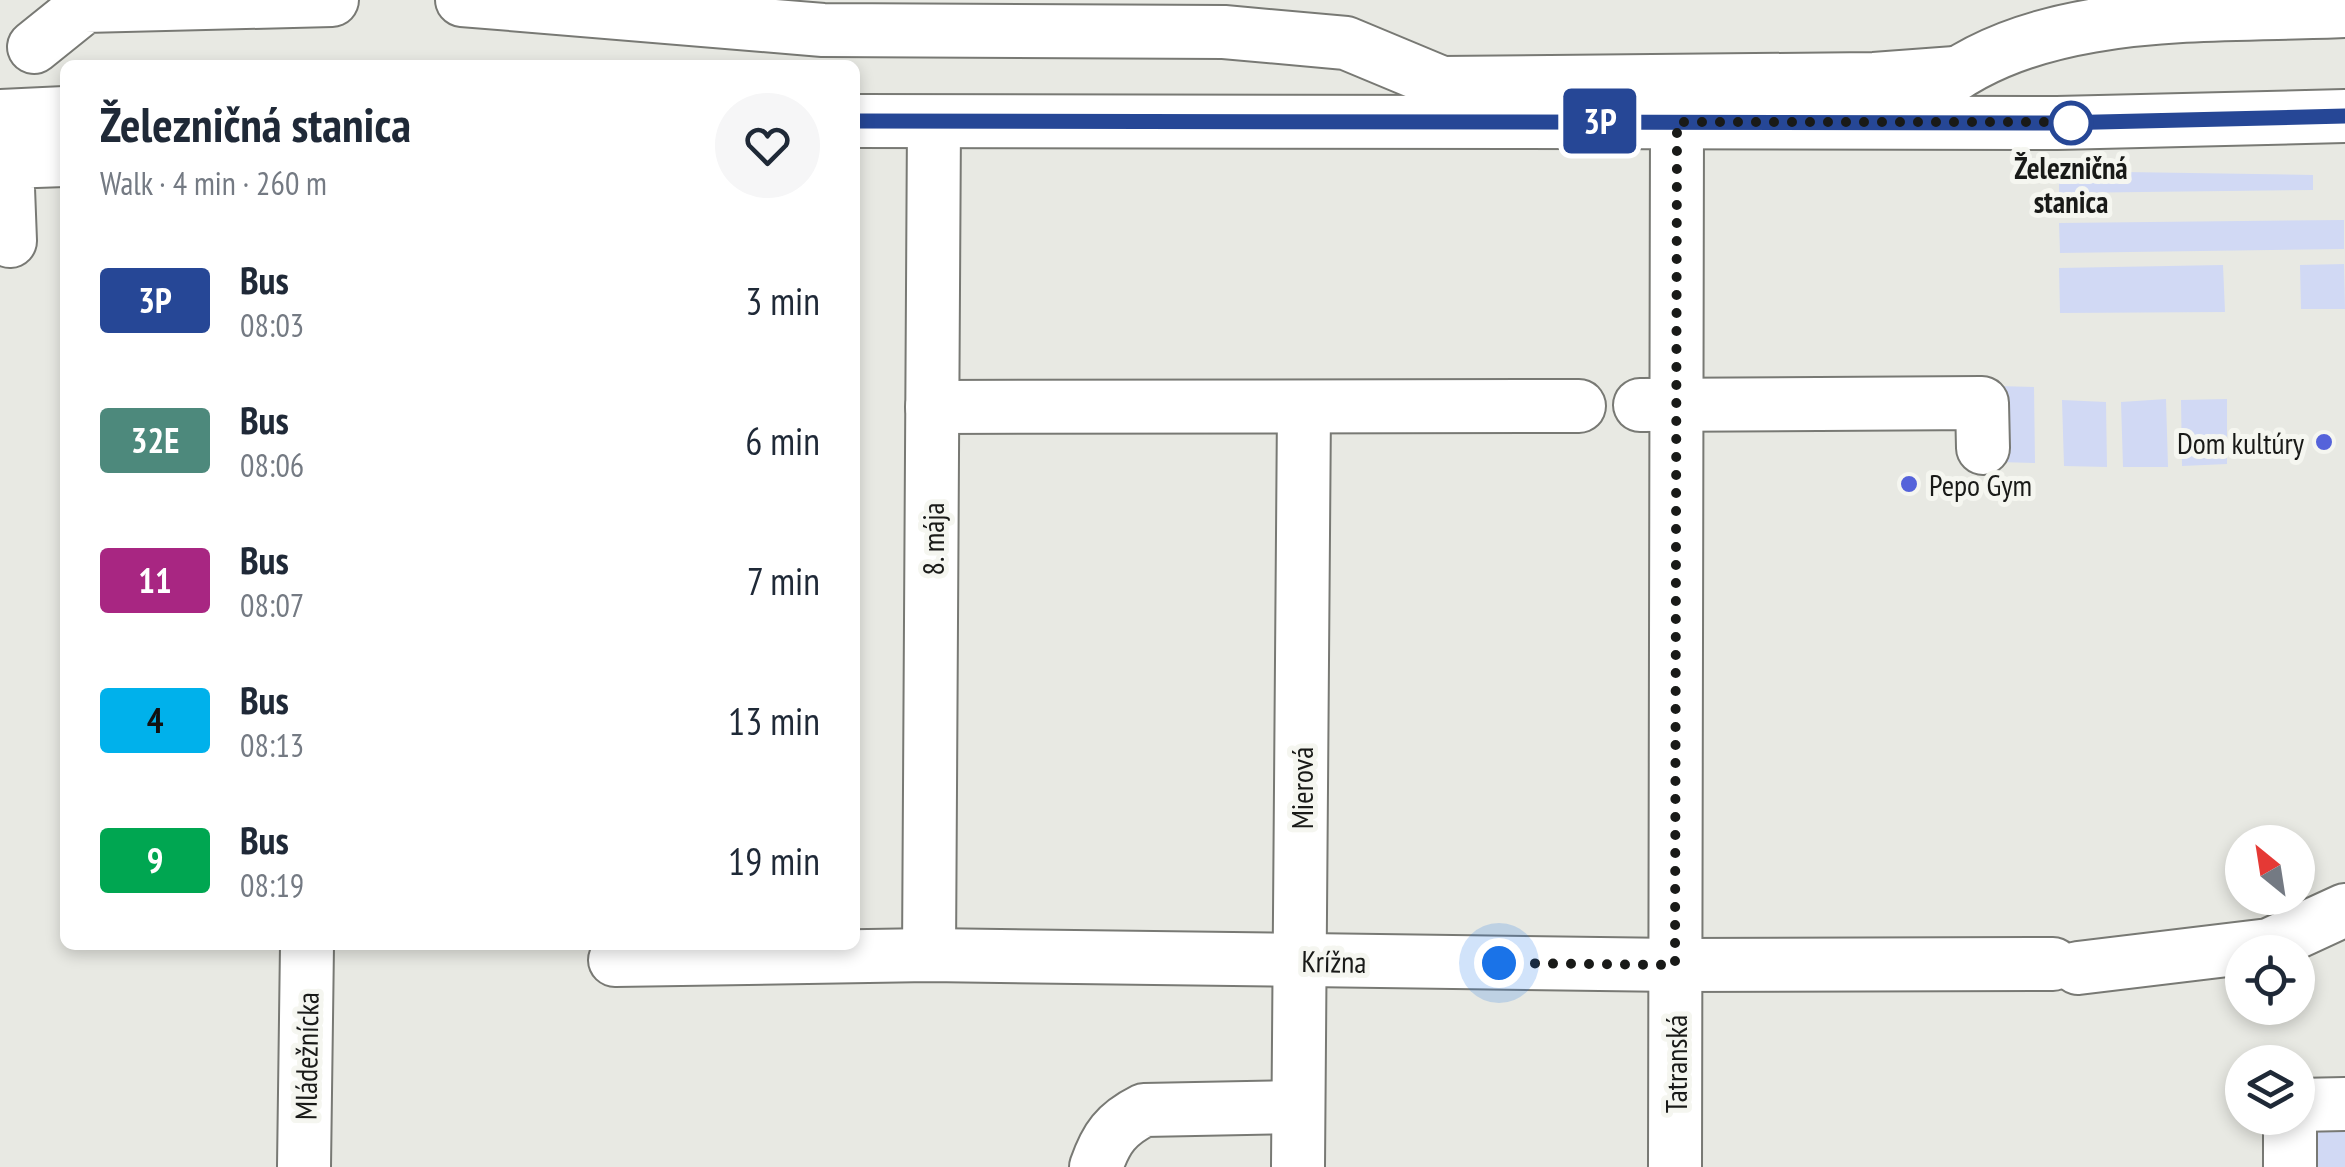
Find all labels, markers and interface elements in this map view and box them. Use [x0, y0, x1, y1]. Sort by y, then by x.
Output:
line badge: 3P [1555, 88, 1645, 154]
text: Železničná stanica [100, 93, 411, 155]
button: heart [715, 93, 820, 198]
text: 3P [1583, 98, 1617, 144]
marker: Železničná stanica [2050, 102, 2092, 144]
place label: Železničná stanica [2014, 148, 2128, 221]
text: Walk · 4 min · 260 m [100, 162, 327, 204]
text: Bus [240, 255, 289, 304]
text: 3 min [745, 276, 820, 325]
text: 3P [138, 277, 172, 323]
text: 08:03 [240, 304, 304, 346]
text: Bus [240, 395, 289, 444]
text: 6 min [745, 416, 820, 465]
text: 32E [131, 417, 179, 463]
place label: Dom kultúry [2177, 423, 2305, 462]
marker: Dom kultúry [2313, 431, 2335, 453]
text: 08:06 [240, 444, 304, 486]
place label: Pepo Gym [1929, 465, 2032, 504]
marker: Pepo Gym [1898, 473, 1920, 495]
street label: 8. mája [913, 502, 952, 576]
text: Bus [240, 535, 289, 584]
text: 7 min [747, 556, 820, 605]
text: 11 [138, 557, 172, 603]
text: 08:07 [240, 584, 304, 626]
text: Bus [240, 675, 289, 724]
text: 13 min [728, 696, 820, 745]
text: 4 [147, 697, 163, 743]
text: 08:13 [240, 724, 304, 766]
street label: Mierová [1282, 747, 1321, 829]
text: Bus [240, 815, 289, 864]
north arrow [2225, 825, 2315, 915]
map controls [2225, 825, 2315, 1135]
text: 19 min [728, 836, 820, 885]
text: 9 [147, 837, 163, 883]
text: 08:19 [240, 864, 304, 906]
button: locate [2225, 935, 2315, 1025]
your location [1474, 938, 1524, 988]
street label: Krížna [1301, 941, 1367, 981]
street label: Mládežnícka [285, 992, 327, 1120]
street label: Tatranská [1656, 1015, 1695, 1113]
button: layers [2225, 1045, 2315, 1135]

